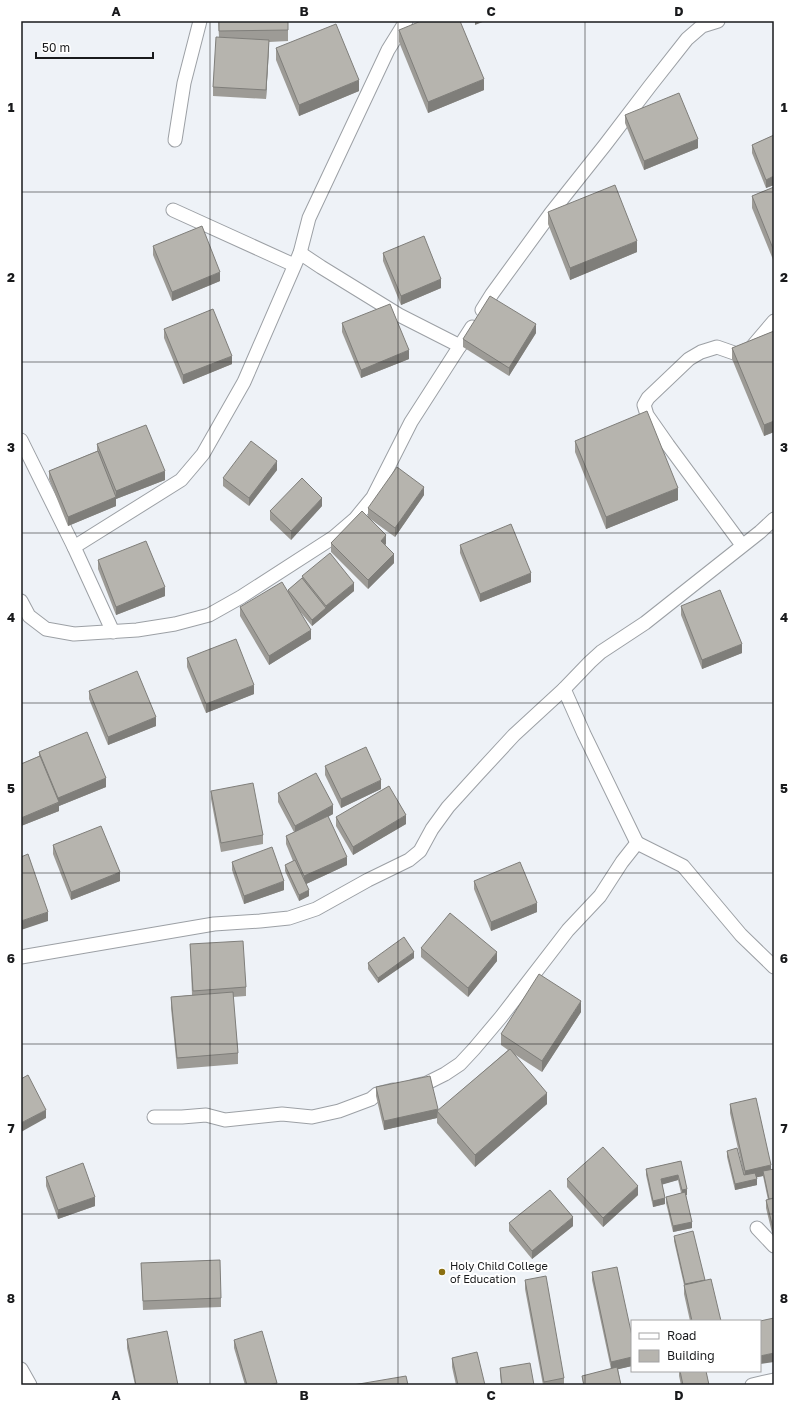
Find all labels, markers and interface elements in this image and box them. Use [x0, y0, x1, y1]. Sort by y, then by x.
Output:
text: A [111, 3, 121, 19]
text: B [299, 3, 309, 19]
text: C [486, 3, 496, 19]
text: D [674, 3, 684, 19]
scale bar [36, 34, 153, 60]
text: 50 m [42, 40, 70, 55]
text: 1 [8, 99, 15, 115]
text: 1 [781, 99, 788, 115]
text: 2 [7, 269, 15, 285]
text: 2 [780, 269, 788, 285]
text: 3 [7, 439, 15, 455]
text: 3 [780, 439, 788, 455]
text: 4 [7, 609, 15, 625]
text: 4 [780, 609, 788, 625]
text: 5 [7, 780, 15, 796]
text: 5 [780, 780, 788, 796]
text: 6 [7, 950, 15, 966]
text: 6 [780, 950, 788, 966]
text: 7 [7, 1120, 15, 1136]
text: 7 [780, 1120, 788, 1136]
place label: Holy Child College of Education [450, 1259, 548, 1285]
marker: Holy Child College of Education [437, 1267, 447, 1277]
text: 8 [7, 1290, 15, 1306]
text: 8 [780, 1290, 788, 1306]
legend [631, 1320, 761, 1372]
text: Road [667, 1328, 696, 1343]
text: Building [667, 1348, 715, 1363]
text: A [111, 1387, 121, 1403]
text: B [299, 1387, 309, 1403]
text: C [486, 1387, 496, 1403]
text: D [674, 1387, 684, 1403]

